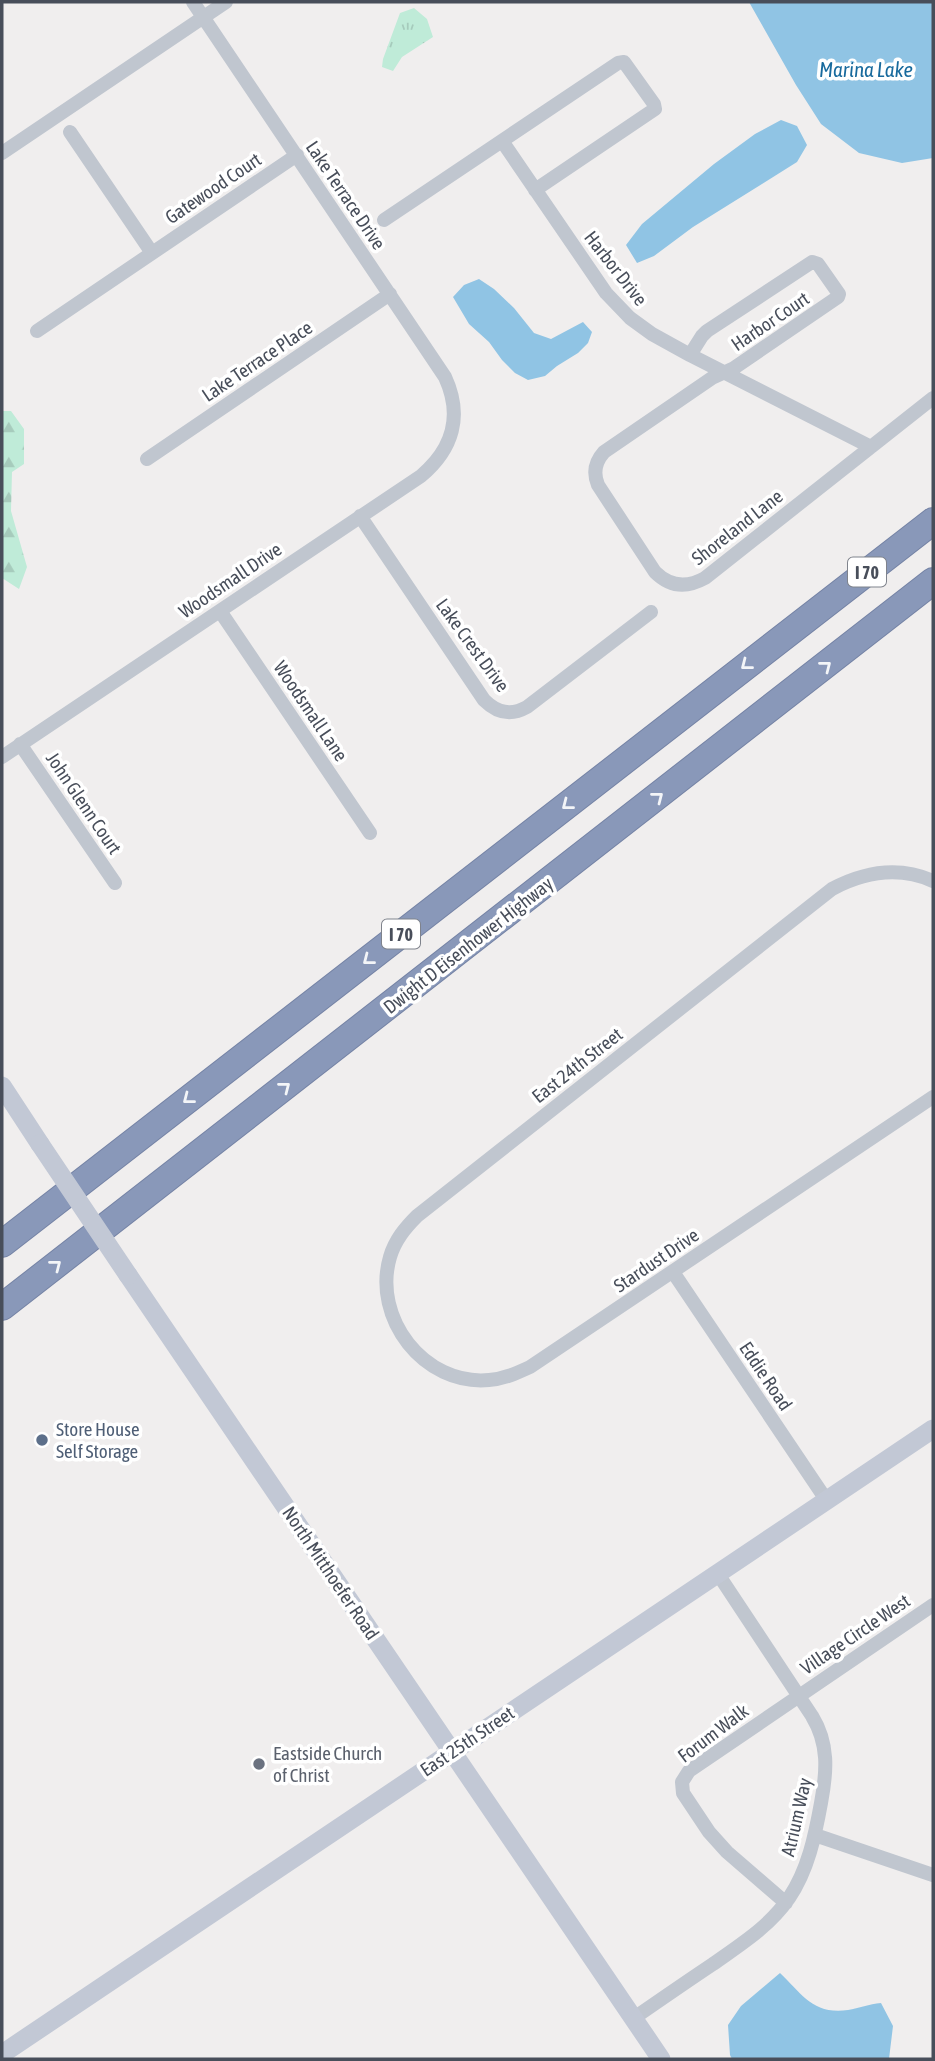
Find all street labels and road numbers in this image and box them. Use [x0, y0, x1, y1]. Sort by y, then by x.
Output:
street label: Lake Terrace Drive [302, 137, 390, 253]
street label: Gatewood Court [161, 148, 265, 228]
street label: Harbor Drive [580, 226, 652, 310]
street label: Harbor Court [727, 287, 813, 355]
street label: Lake Terrace Place [198, 316, 316, 406]
street label: Shoreland Lane [687, 485, 787, 569]
street label: Woodsmall Drive [175, 538, 285, 622]
road number: I 70 [848, 558, 886, 586]
street label: Lake Crest Drive [432, 594, 514, 696]
street label: Woodsmall Lane [269, 657, 353, 765]
street label: John Glenn Court [42, 748, 126, 858]
street label: Dwight D Eisenhower Highway [379, 872, 557, 1018]
road number: I 70 [382, 919, 420, 948]
street label: East 24th Street [527, 1023, 627, 1107]
street label: Stardust Drive [609, 1224, 703, 1296]
street label: Eddie Road [735, 1338, 797, 1414]
street label: North Mitthoefer Road [278, 1502, 384, 1644]
street label: Village Circle West [796, 1589, 914, 1679]
street label: Forum Walk [673, 1699, 753, 1767]
street label: East 25th Street [416, 1702, 518, 1780]
street label: Atrium Way [776, 1775, 816, 1858]

